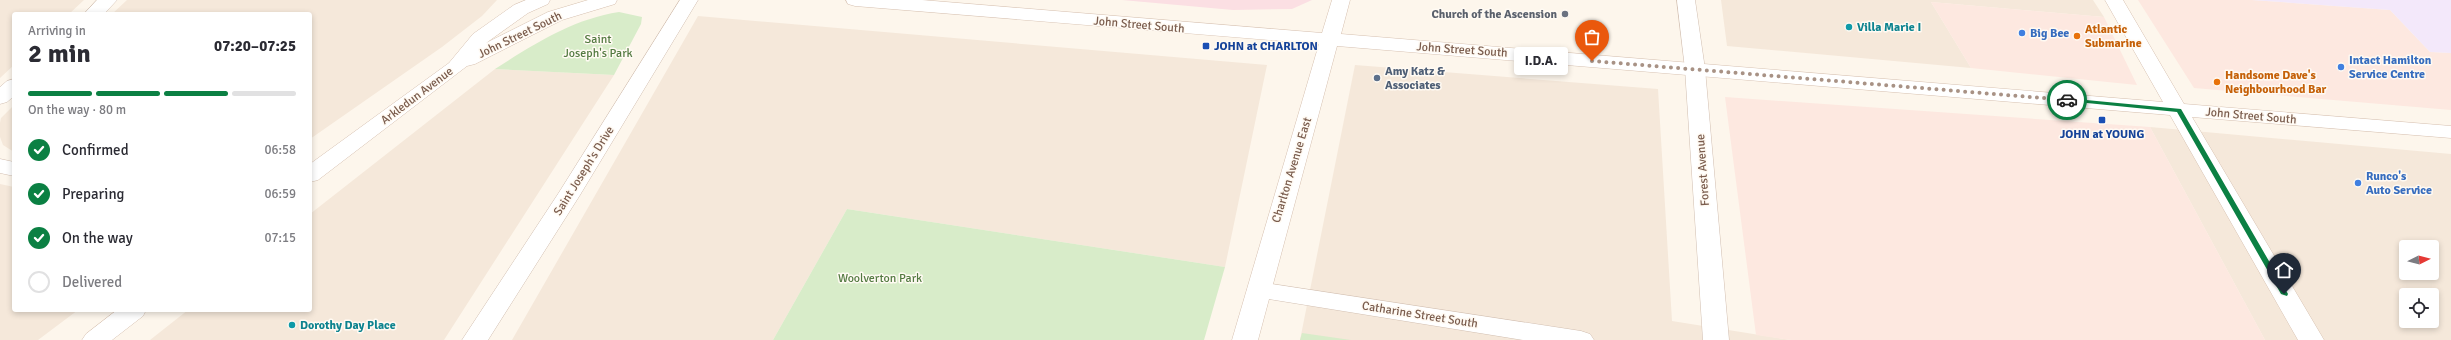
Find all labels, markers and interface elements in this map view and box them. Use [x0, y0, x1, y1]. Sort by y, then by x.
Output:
place label: Church of the Ascension [1431, 7, 1557, 22]
street label: John Street South [476, 8, 564, 62]
marker: Church of the Ascension [1560, 9, 1570, 19]
street label: John Street South [1093, 14, 1185, 36]
pin [1575, 20, 1609, 61]
place label: Villa Marie I [1857, 20, 1921, 35]
marker: Villa Marie I [1844, 22, 1854, 32]
place label: Atlantic Submarine [2085, 22, 2142, 51]
text: Arriving in [28, 23, 86, 39]
icon: bag [1581, 26, 1603, 48]
place label: Big Bee [2030, 26, 2069, 41]
marker: Big Bee [2017, 28, 2027, 38]
marker: Atlantic Submarine [2072, 31, 2082, 41]
park label: Saint Joseph's Park [563, 32, 633, 61]
text: 07:20–07:25 [214, 37, 296, 55]
text: 2 min [28, 38, 91, 70]
place label: JOHN at CHARLTON [1214, 39, 1318, 54]
street label: John Street South [1416, 39, 1508, 61]
marker: JOHN at CHARLTON [1201, 41, 1211, 51]
callout: I.D.A. [1514, 47, 1568, 75]
text: I.D.A. [1525, 53, 1557, 69]
place label: Intact Hamilton Service Centre [2349, 53, 2432, 82]
marker: Intact Hamilton Service Centre [2336, 62, 2346, 72]
street label: Arkledun Avenue [378, 64, 456, 128]
place label: Amy Katz & Associates [1385, 64, 1445, 93]
place label: Handsome Dave's Neighbourhood Bar [2225, 68, 2327, 97]
marker: Amy Katz & Associates [1372, 73, 1382, 83]
marker: Handsome Dave's Neighbourhood Bar [2212, 77, 2222, 87]
courier [2047, 80, 2087, 120]
icon: car [2056, 89, 2078, 111]
text: On the way · 80 m [28, 102, 126, 118]
street label: John Street South [2205, 105, 2297, 127]
street label: Charlton Avenue East [1269, 115, 1315, 225]
marker: JOHN at YOUNG [2097, 115, 2107, 125]
street label: Saint Joseph's Drive [551, 124, 617, 218]
place label: JOHN at YOUNG [2060, 127, 2144, 142]
street label: Forest Avenue [1693, 134, 1713, 206]
icon: check [28, 139, 50, 161]
text: Confirmed [62, 141, 129, 159]
text: 06:58 [264, 142, 296, 158]
place label: Runco's Auto Service [2366, 169, 2432, 198]
marker: Runco's Auto Service [2353, 178, 2363, 188]
icon: check [28, 183, 50, 205]
text: Preparing [62, 185, 125, 203]
text: 06:59 [264, 186, 296, 202]
icon: check [28, 227, 50, 249]
text: On the way [62, 229, 133, 247]
text: 07:15 [264, 230, 296, 246]
north arrow [2399, 240, 2439, 280]
map controls [2399, 240, 2439, 328]
pin [2267, 253, 2301, 294]
icon: home [2273, 259, 2295, 281]
park label: Woolverton Park [838, 271, 922, 286]
text: Delivered [62, 273, 122, 291]
button: locate [2399, 288, 2439, 328]
street label: Catharine Street South [1361, 298, 1479, 332]
place label: Dorothy Day Place [300, 318, 396, 333]
marker: Dorothy Day Place [287, 320, 297, 330]

